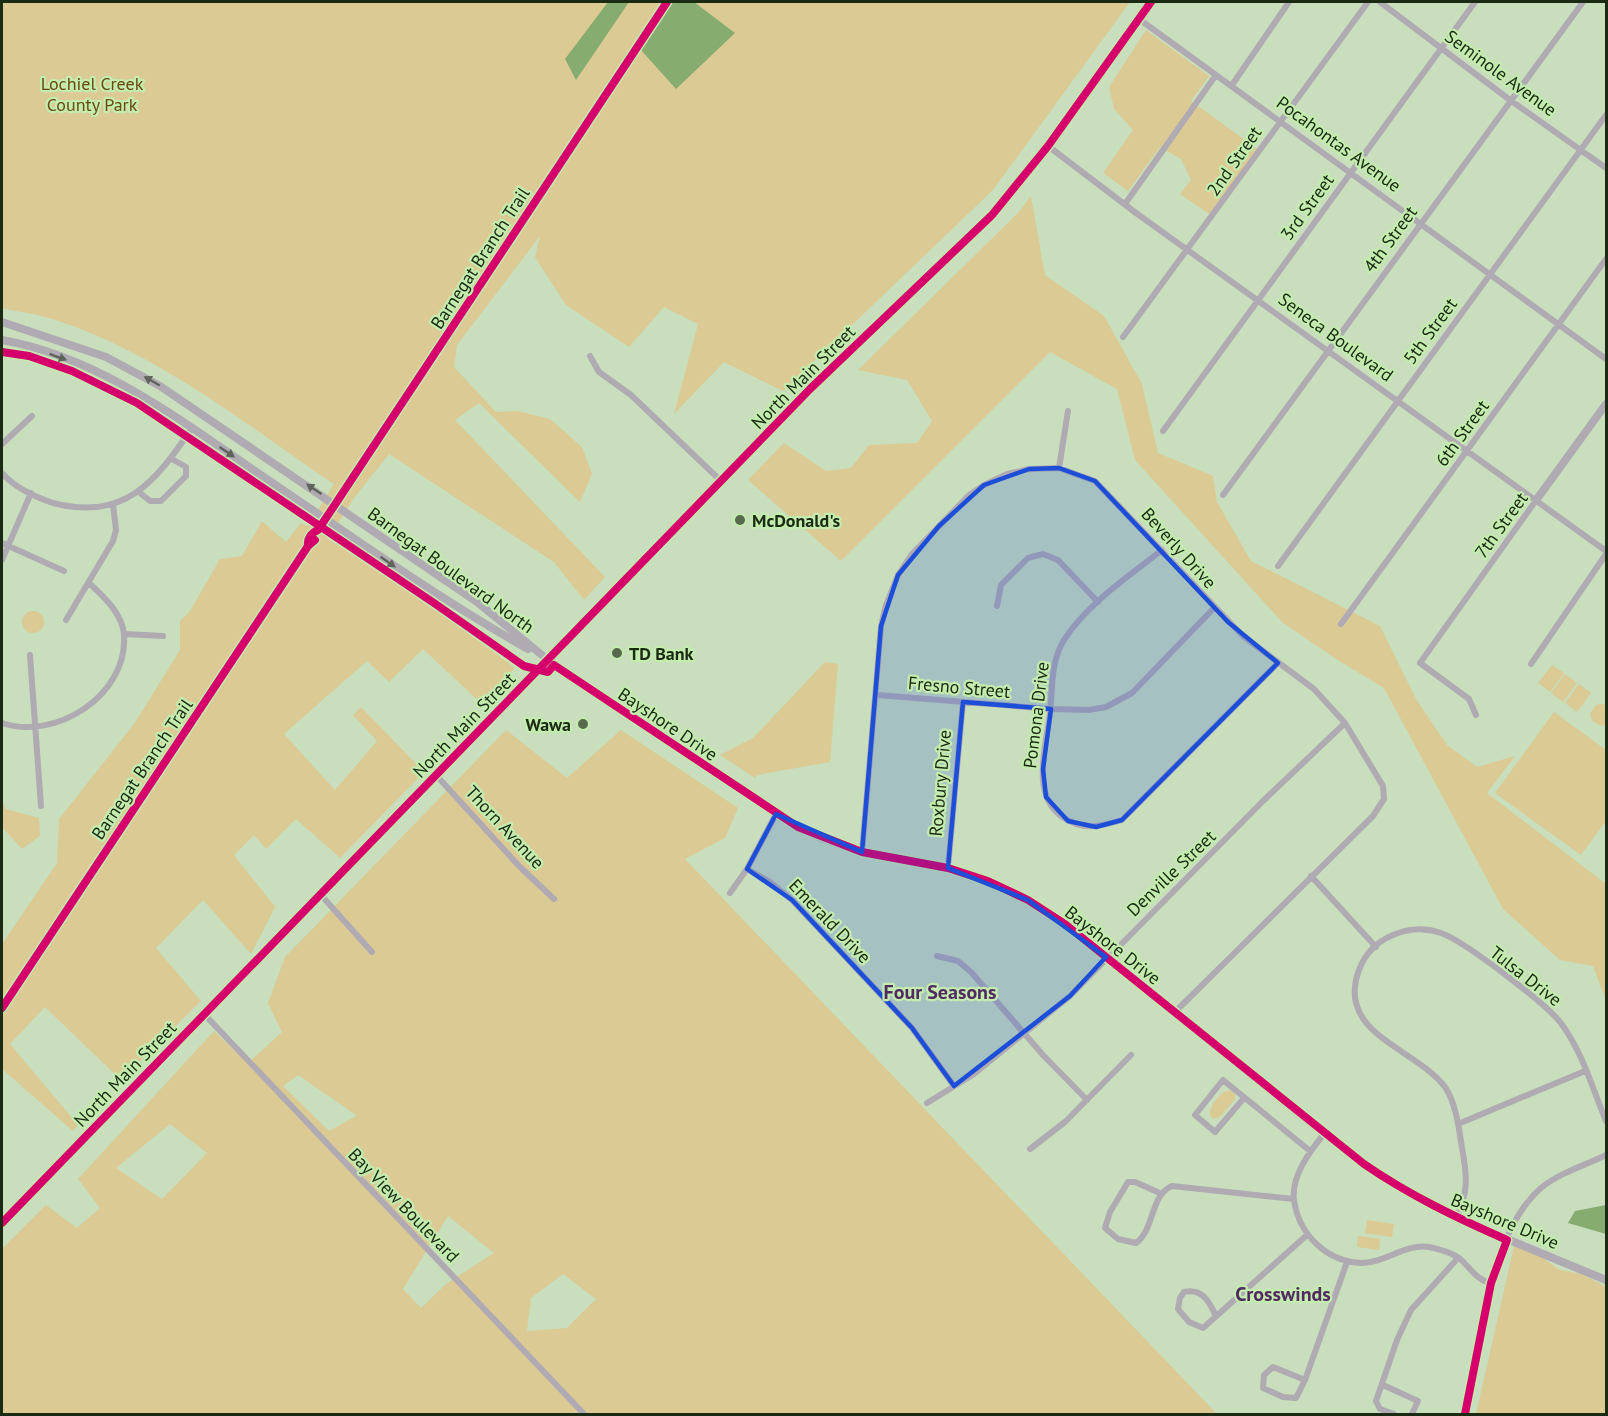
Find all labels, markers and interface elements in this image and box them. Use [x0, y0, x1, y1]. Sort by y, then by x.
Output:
street label: Seminole Avenue [1441, 25, 1561, 121]
park label: Lochiel Creek County Park [41, 72, 144, 116]
street label: Pocahontas Avenue [1272, 91, 1406, 197]
street label: 2nd Street [1202, 122, 1266, 200]
street label: 3rd Street [1275, 169, 1339, 245]
street label: Barnegat Branch Trail [426, 182, 535, 333]
street label: 4th Street [1358, 201, 1422, 277]
street label: Seneca Boulevard [1274, 288, 1398, 386]
street label: 5th Street [1398, 293, 1462, 369]
street label: North Main Street [746, 320, 860, 434]
one-way arrow [49, 352, 67, 362]
one-way arrow [144, 376, 160, 387]
street label: 6th Street [1430, 395, 1494, 471]
one-way arrow [219, 446, 235, 457]
one-way arrow [306, 484, 322, 495]
street label: 7th Street [1469, 487, 1533, 563]
street label: Barnegat Boulevard North [363, 502, 539, 638]
street label: Beverly Drive [1137, 503, 1221, 593]
place label: McDonald's [752, 509, 840, 532]
marker: McDonald's [733, 513, 747, 527]
one-way arrow [380, 556, 396, 567]
place label: TD Bank [629, 642, 694, 665]
marker: TD Bank [610, 646, 624, 660]
street label: Pomona Drive [1018, 660, 1054, 770]
street label: North Main Street [408, 667, 520, 783]
street label: Fresno Street [907, 671, 1011, 703]
street label: Bayshore Drive [614, 682, 722, 766]
street label: Barnegat Branch Trail [86, 694, 198, 844]
place label: Wawa [526, 713, 571, 736]
marker: Wawa [576, 717, 590, 731]
street label: Roxbury Drive [924, 729, 956, 837]
street label: Thorn Avenue [460, 780, 550, 874]
street label: Denville Street [1122, 825, 1220, 921]
street label: Emerald Drive [784, 874, 876, 968]
street label: Bayshore Drive [1060, 900, 1166, 990]
street label: Tulsa Drive [1486, 941, 1566, 1011]
district label: Four Seasons [884, 979, 996, 1005]
street label: North Main Street [69, 1016, 181, 1132]
street label: Bay View Boulevard [344, 1143, 464, 1267]
street label: Bayshore Drive [1447, 1188, 1563, 1254]
district label: Crosswinds [1235, 1281, 1331, 1307]

